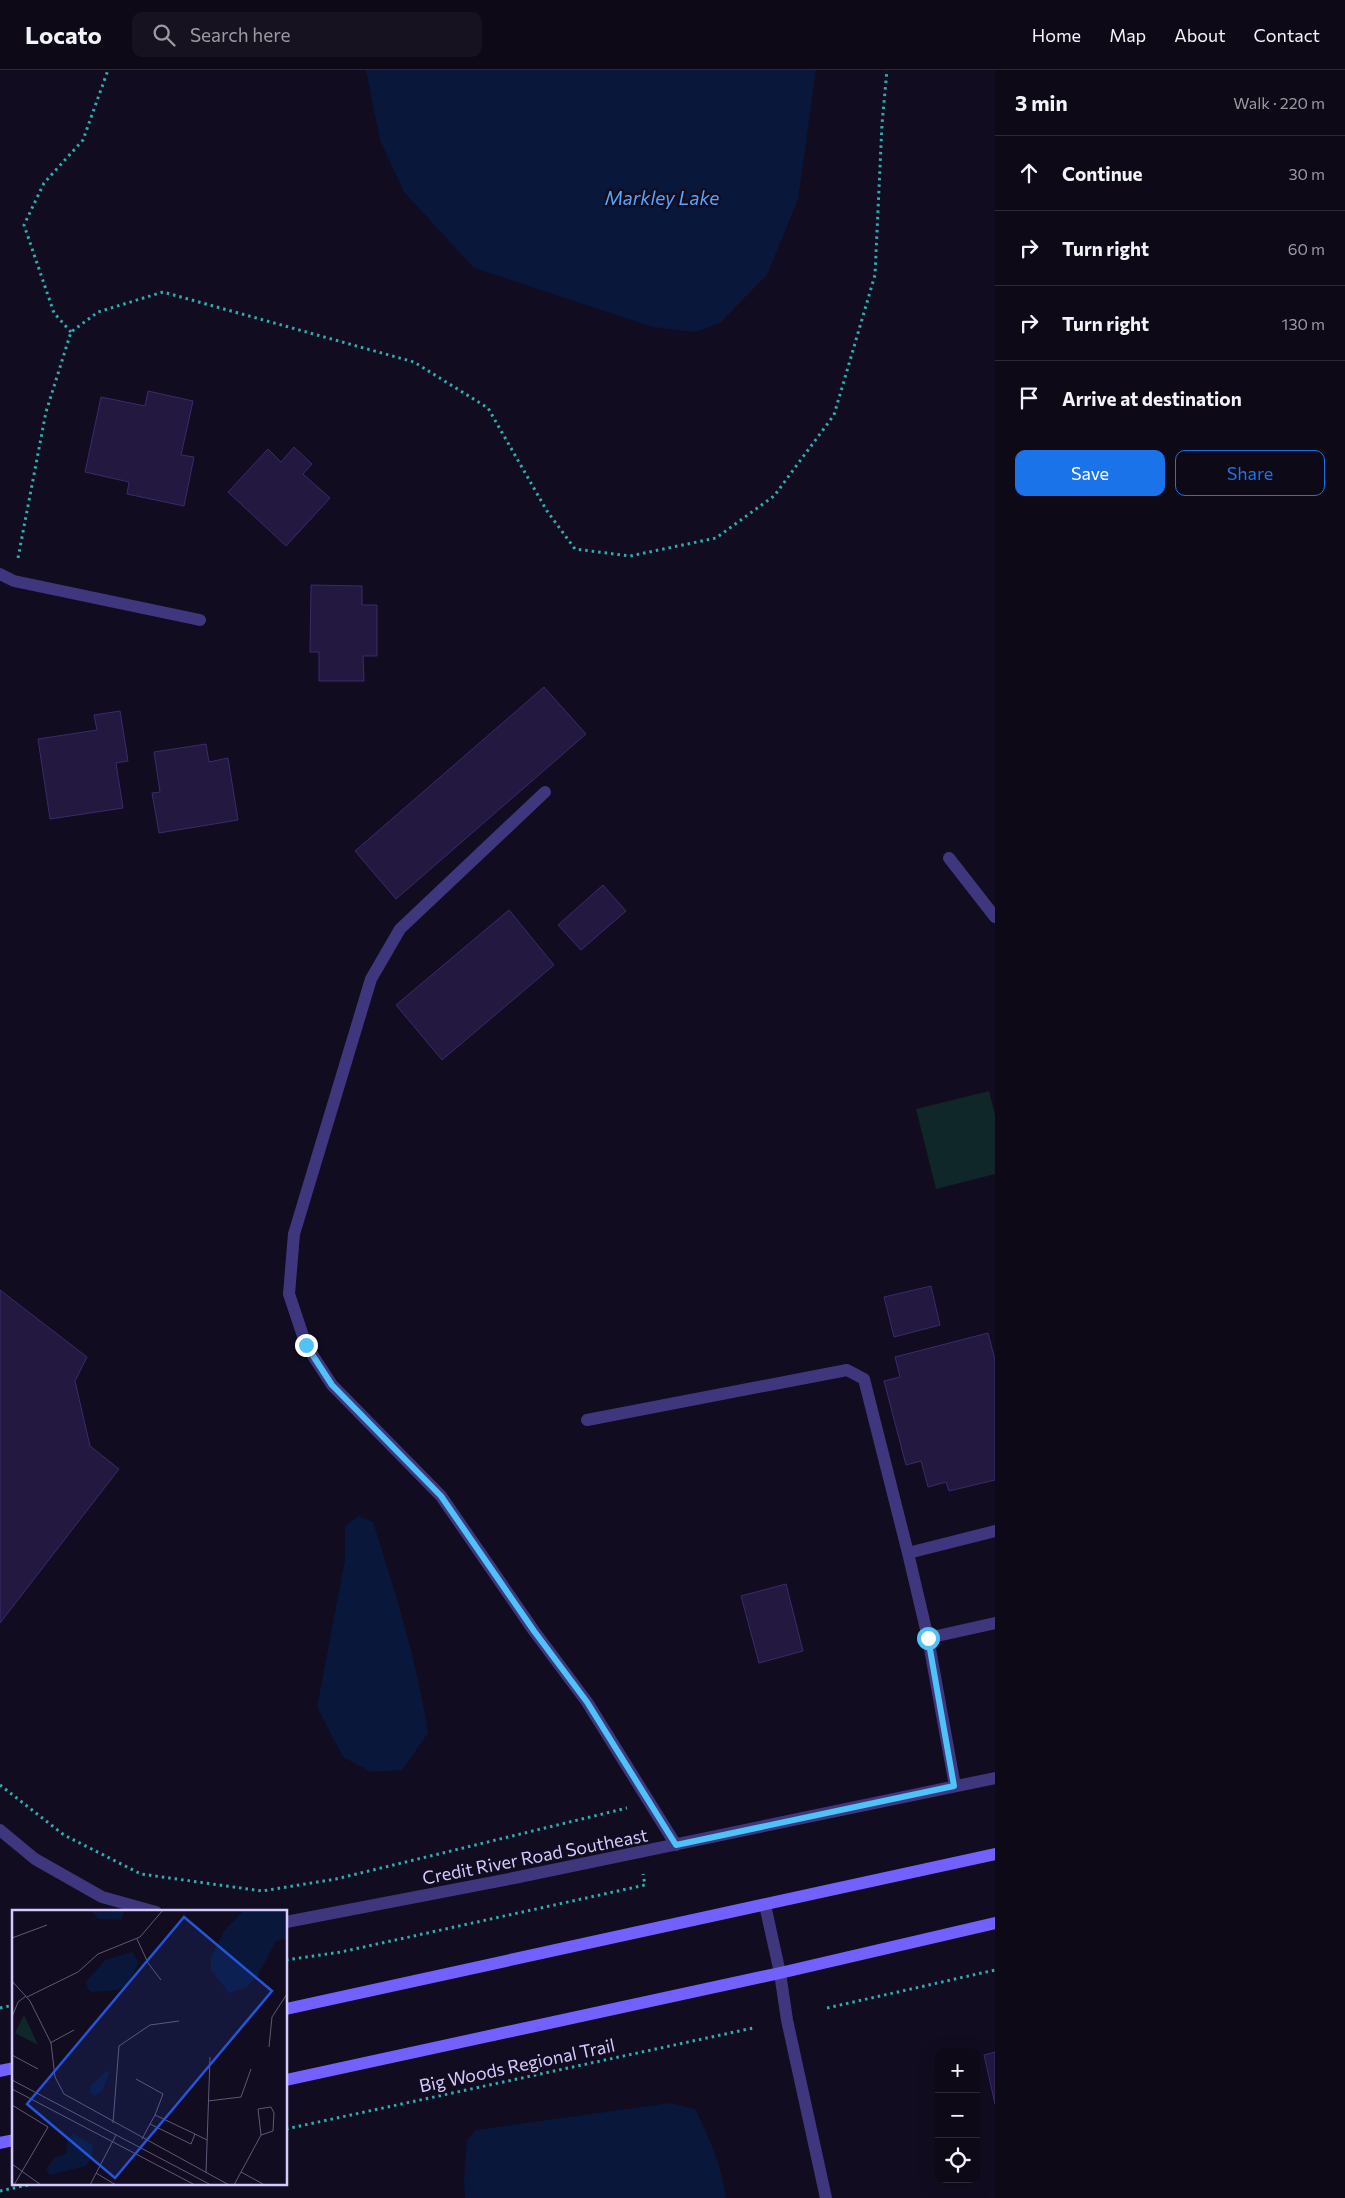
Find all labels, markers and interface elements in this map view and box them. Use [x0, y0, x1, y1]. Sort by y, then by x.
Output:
search box [132, 12, 482, 57]
text: Locato [25, 20, 102, 49]
icon: search [150, 21, 178, 49]
text: Search here [190, 23, 290, 46]
text: Home [1032, 24, 1081, 46]
text: Map [1109, 24, 1146, 46]
text: About [1174, 24, 1226, 46]
text: Contact [1254, 24, 1320, 46]
text: 3 min [1015, 90, 1068, 115]
text: Walk · 220 m [1233, 93, 1325, 112]
icon: ahead [1015, 159, 1043, 187]
text: Continue [1062, 162, 1142, 185]
text: 30 m [1288, 164, 1325, 183]
water label: Markley Lake [605, 186, 719, 209]
icon: right [1015, 234, 1043, 262]
text: Turn right [1062, 237, 1149, 260]
text: 60 m [1288, 239, 1325, 258]
icon: right [1015, 309, 1043, 337]
text: Turn right [1062, 312, 1149, 335]
text: 130 m [1282, 314, 1325, 333]
icon: arrive [1015, 384, 1043, 412]
text: Arrive at destination [1062, 387, 1242, 410]
button: Save [1015, 450, 1165, 496]
button: Share [1175, 450, 1325, 496]
route end [295, 1334, 318, 1357]
route start [917, 1627, 940, 1650]
street label: Credit River Road Southeast [420, 1823, 650, 1889]
inset map [12, 1910, 288, 2186]
street label: Big Woods Regional Trail [417, 2033, 617, 2097]
map controls [935, 2048, 980, 2183]
button: + [935, 2048, 980, 2093]
button: − [935, 2093, 980, 2138]
button: locate [935, 2138, 980, 2183]

